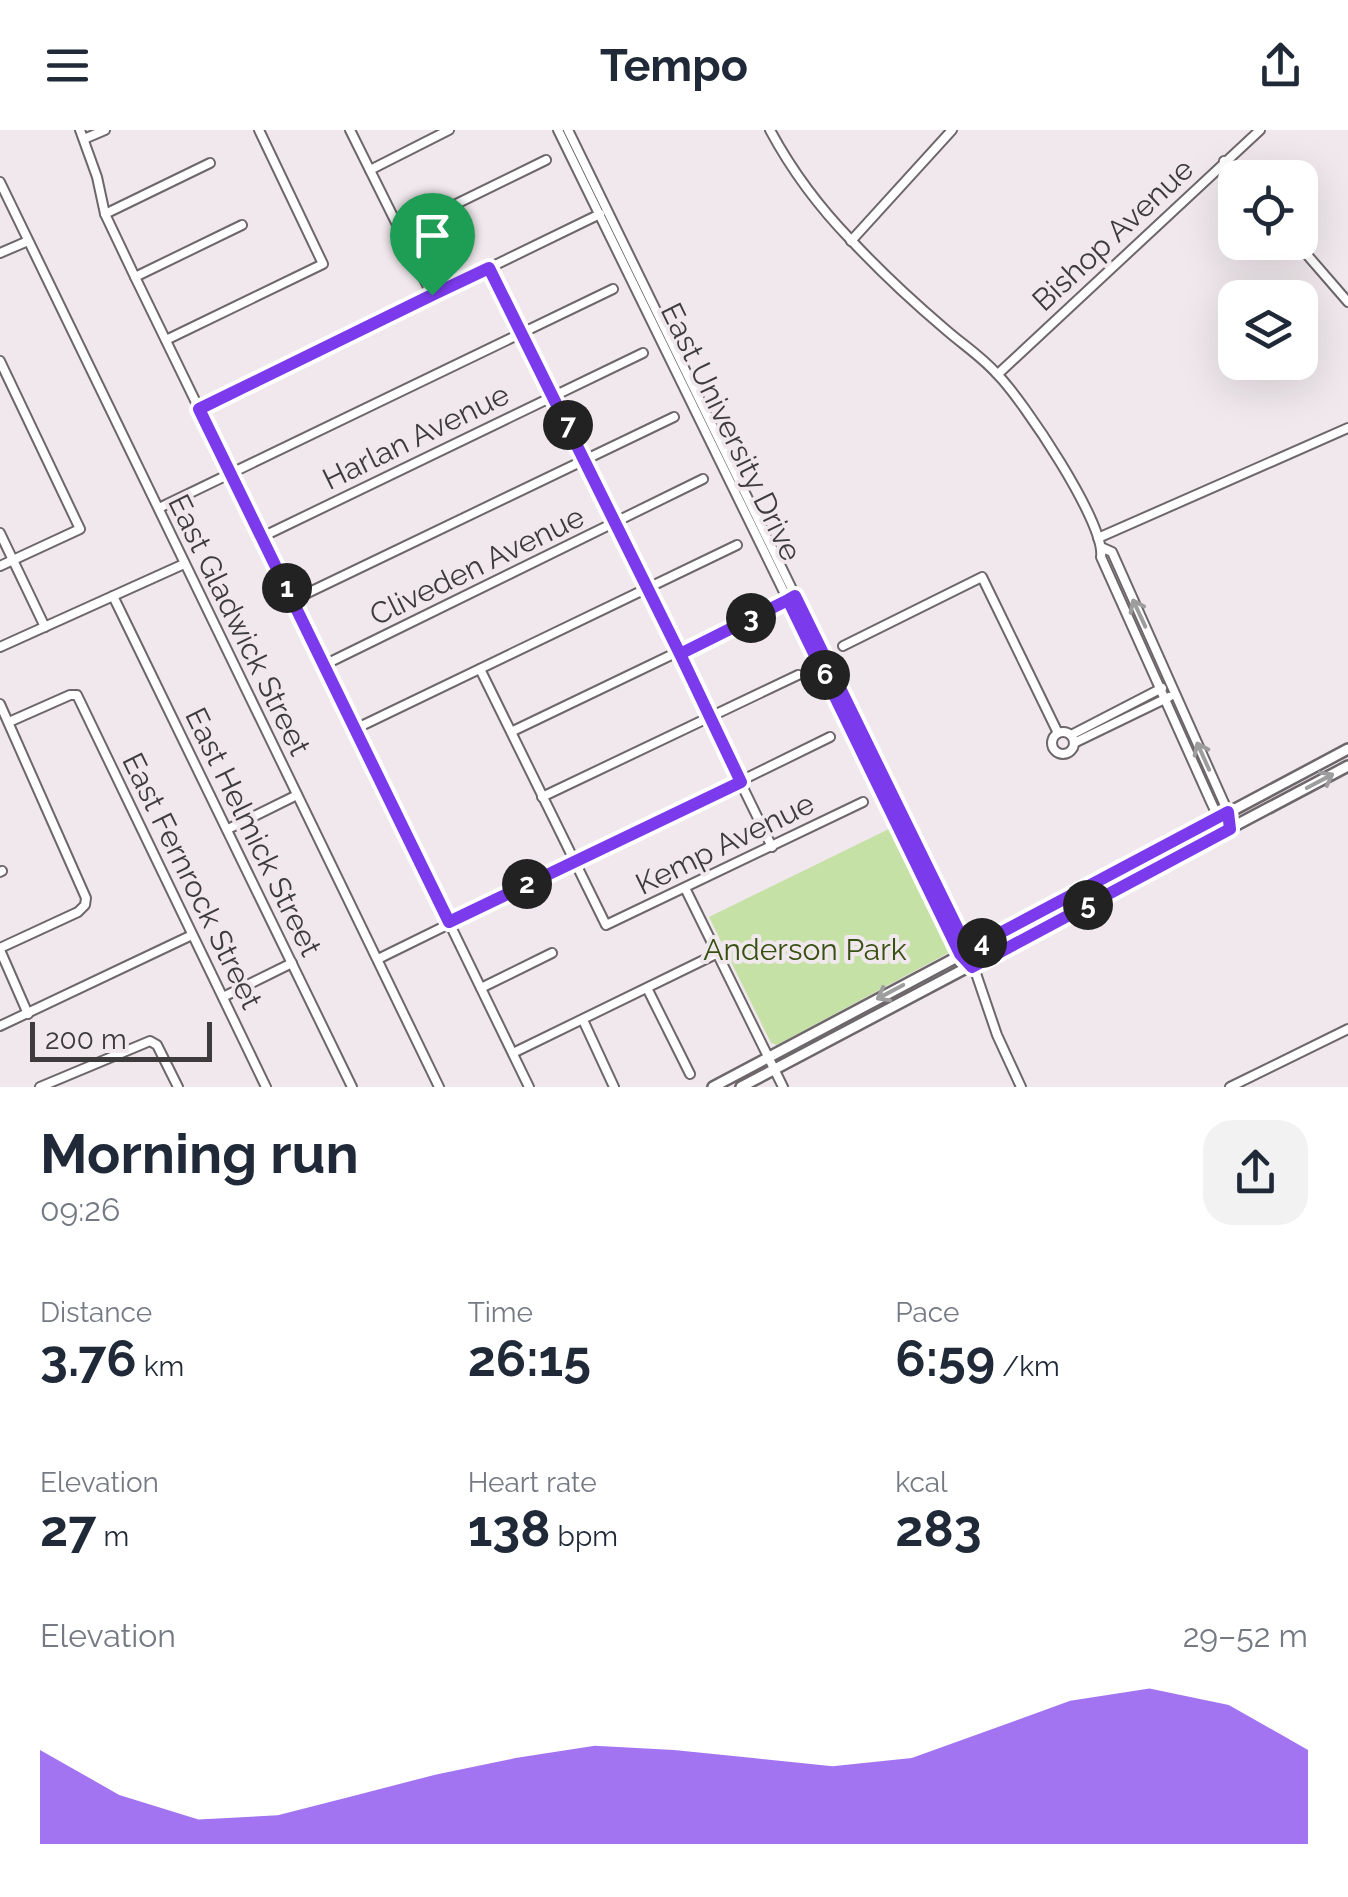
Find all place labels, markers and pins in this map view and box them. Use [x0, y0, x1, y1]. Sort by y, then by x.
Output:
pin [390, 193, 475, 296]
pin: 7 [543, 400, 593, 450]
pin: 1 [262, 563, 312, 613]
pin: 3 [726, 593, 776, 643]
pin: 6 [800, 650, 850, 700]
pin: 2 [502, 859, 552, 909]
pin: 5 [1063, 880, 1113, 930]
pin: 4 [957, 918, 1007, 968]

